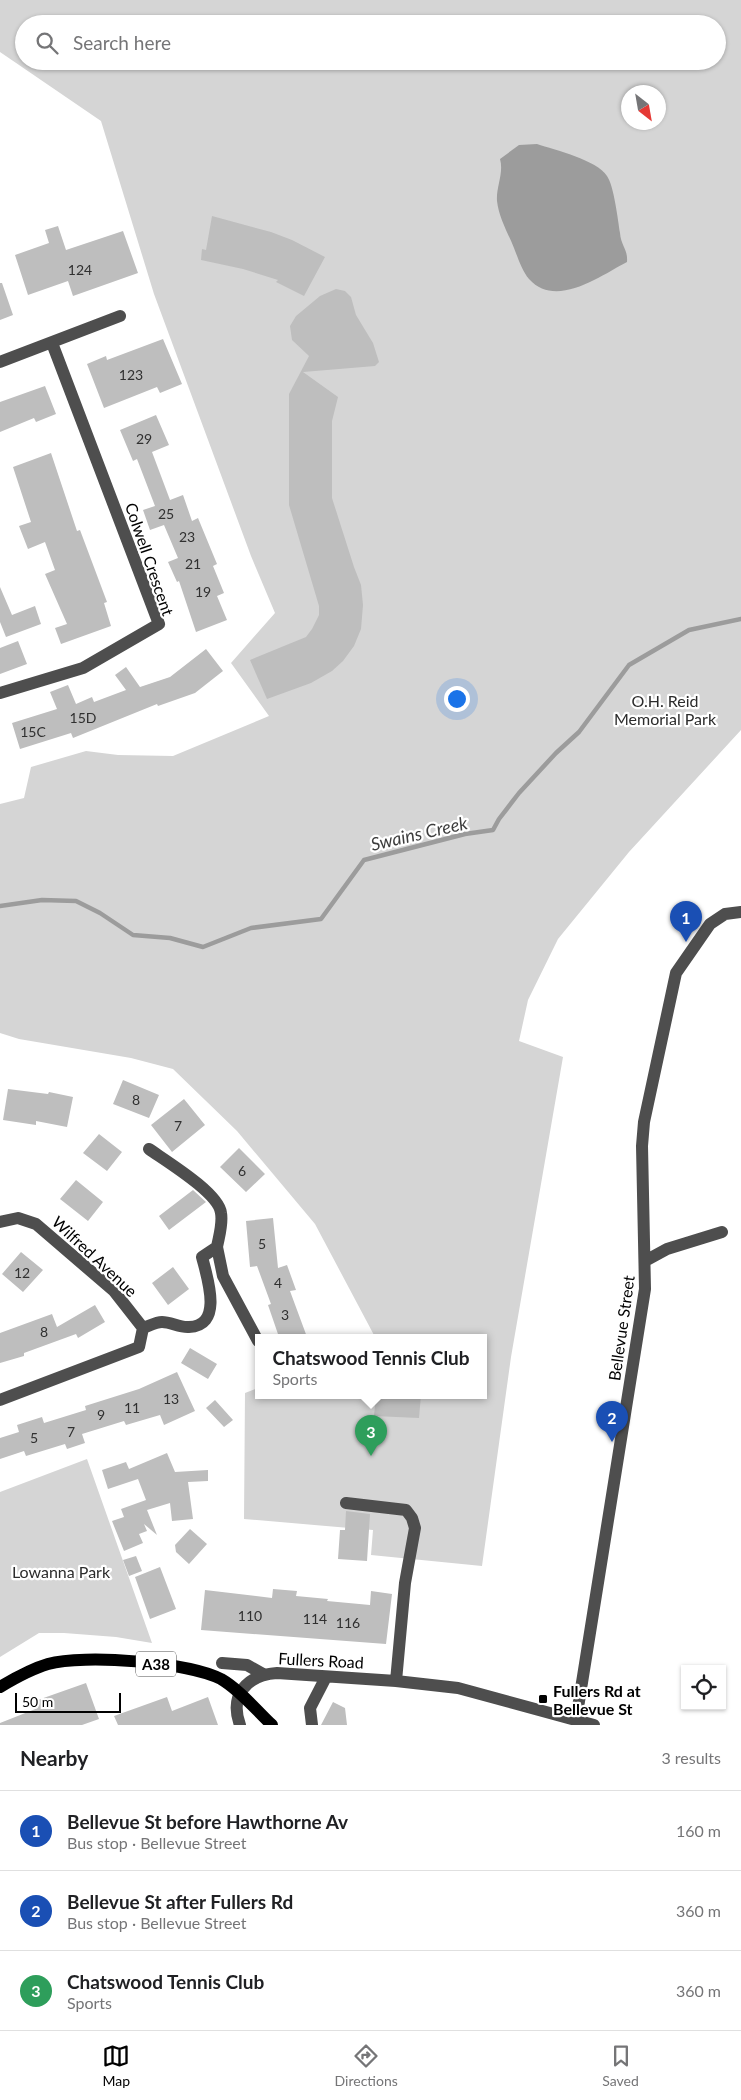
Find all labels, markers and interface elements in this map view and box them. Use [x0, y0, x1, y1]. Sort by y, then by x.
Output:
search box [15, 15, 726, 70]
icon: search [33, 29, 61, 57]
text: Search here [73, 31, 171, 54]
north arrow [621, 85, 666, 130]
house number: 124 [68, 261, 92, 278]
house number: 123 [119, 366, 143, 383]
house number: 29 [136, 430, 152, 447]
street label: Colwell Crescent [122, 500, 178, 618]
house number: 25 [158, 505, 174, 522]
house number: 23 [179, 528, 195, 545]
house number: 21 [185, 555, 201, 572]
house number: 19 [195, 583, 211, 600]
your location [444, 686, 470, 712]
park label: O.H. Reid Memorial Park [614, 691, 717, 728]
house number: 15D [70, 709, 96, 726]
house number: 15C [20, 723, 46, 740]
water label: Swains Creek [368, 811, 470, 855]
pin: 1 [670, 901, 702, 942]
house number: 8 [132, 1091, 140, 1108]
house number: 7 [174, 1117, 182, 1134]
house number: 6 [238, 1162, 246, 1179]
street label: Wilfred Avenue [49, 1212, 141, 1300]
house number: 5 [258, 1235, 266, 1252]
house number: 12 [14, 1264, 30, 1281]
house number: 4 [274, 1274, 282, 1291]
street label: Bellevue Street [604, 1274, 638, 1382]
house number: 3 [281, 1306, 289, 1323]
house number: 8 [40, 1323, 48, 1340]
popup [255, 1334, 487, 1399]
text: Chatswood Tennis Club [272, 1346, 470, 1369]
text: Sports [272, 1369, 317, 1388]
house number: 13 [163, 1390, 179, 1407]
house number: 11 [124, 1399, 140, 1416]
pin: 2 [596, 1401, 628, 1442]
house number: 9 [97, 1406, 105, 1423]
pin: 3 [355, 1415, 387, 1456]
house number: 7 [67, 1423, 75, 1440]
house number: 5 [30, 1429, 38, 1446]
park label: Lowanna Park [12, 1562, 111, 1581]
house number: 110 [238, 1607, 262, 1624]
house number: 114 [303, 1610, 327, 1627]
house number: 116 [336, 1614, 360, 1631]
street label: Fullers Road [278, 1648, 364, 1672]
road number: A38 [136, 1652, 176, 1676]
map controls [681, 1665, 726, 1710]
button: locate [681, 1665, 726, 1710]
place label: Fullers Rd at Bellevue St [553, 1681, 641, 1718]
scale bar [15, 1690, 121, 1713]
text: 50 m [22, 1693, 53, 1710]
marker: Fullers Rd at Bellevue St [537, 1693, 549, 1705]
text: Nearby [20, 1745, 88, 1770]
text: 3 results [661, 1748, 721, 1767]
text: Bellevue St before Hawthorne Av [67, 1810, 348, 1833]
text: 1 [31, 1821, 41, 1840]
text: 160 m [676, 1821, 721, 1840]
text: Bus stop · Bellevue Street [67, 1833, 246, 1852]
text: Bellevue St after Fullers Rd [67, 1890, 293, 1913]
text: 2 [31, 1901, 41, 1920]
text: 360 m [676, 1901, 721, 1920]
text: Bus stop · Bellevue Street [67, 1913, 246, 1932]
text: Chatswood Tennis Club [67, 1970, 264, 1993]
text: 3 [31, 1981, 41, 2000]
text: 360 m [676, 1981, 721, 2000]
text: Sports [67, 1993, 112, 2012]
tab: Map [102, 2042, 130, 2089]
tab: Directions [335, 2042, 398, 2089]
tab: Saved [602, 2042, 639, 2089]

